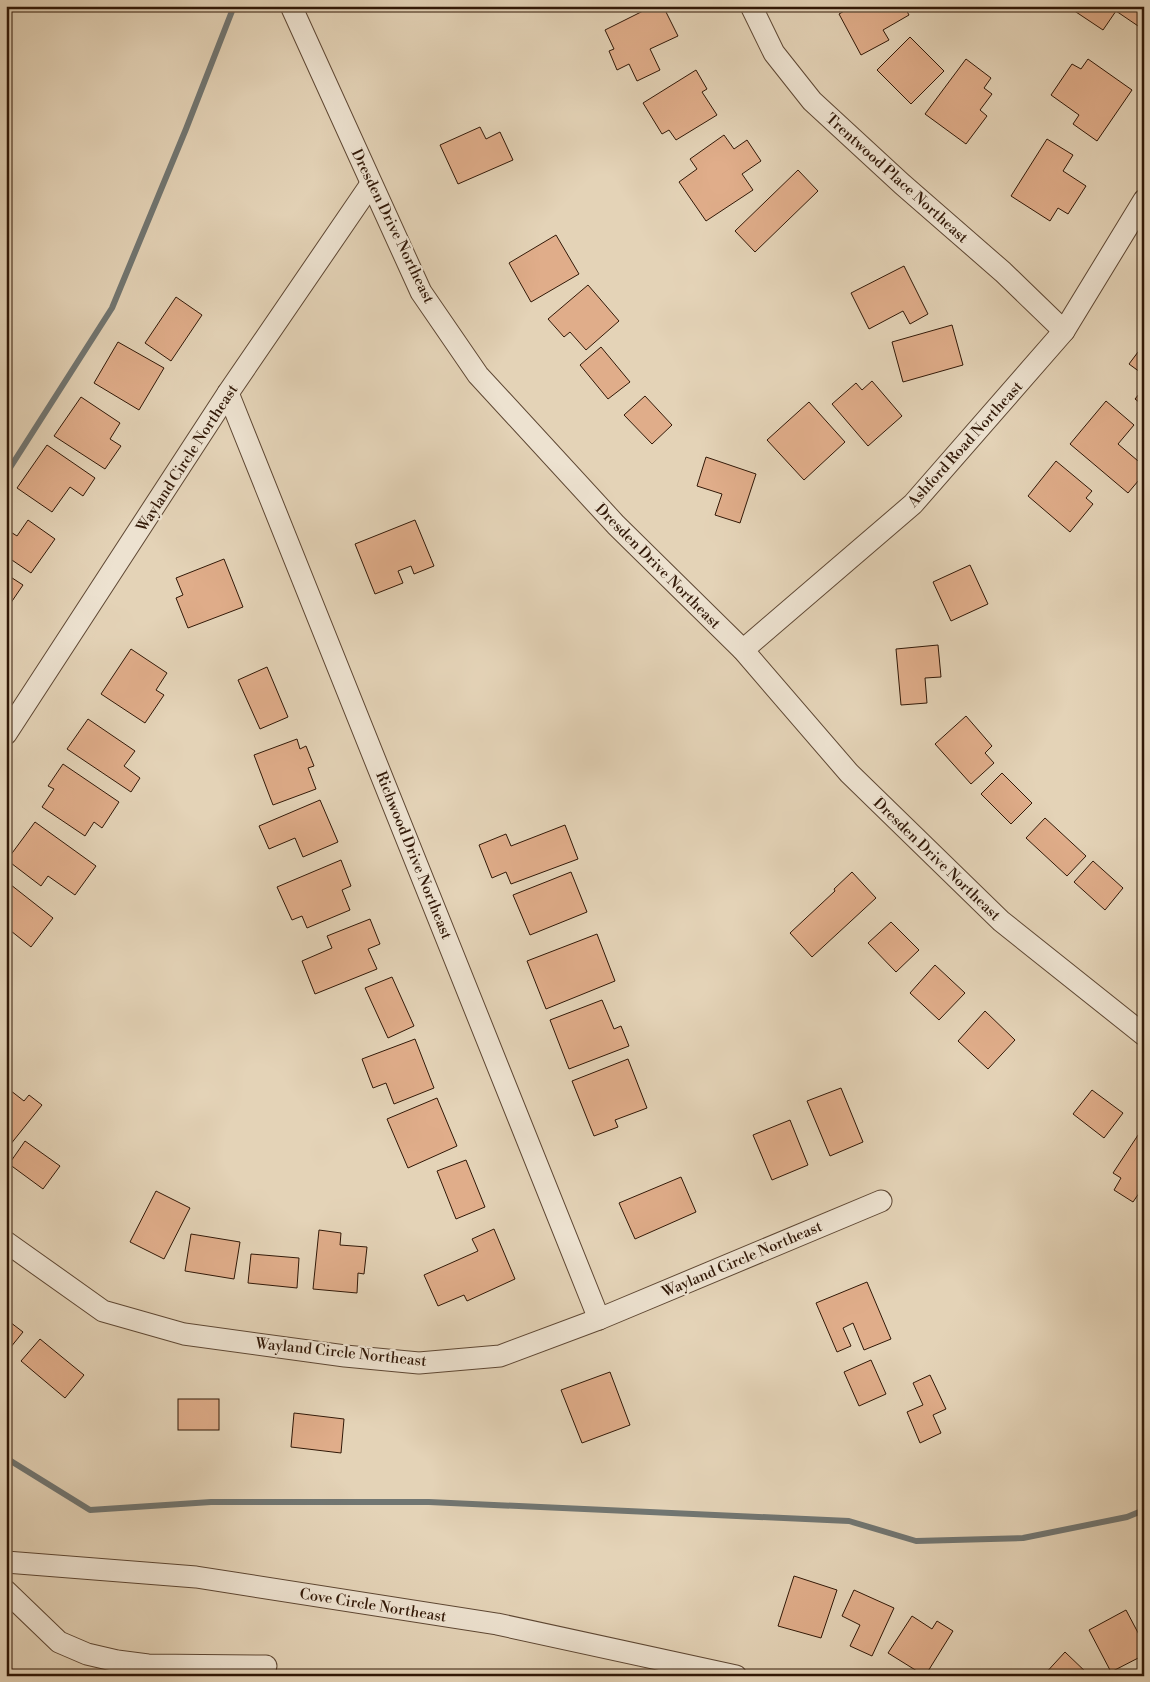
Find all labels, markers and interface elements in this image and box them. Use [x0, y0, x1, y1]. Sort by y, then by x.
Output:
street label: Trentwood Place Northeast [821, 109, 972, 248]
street label: Dresden Drive Northeast [347, 146, 439, 307]
street label: Ashford Road Northeast [903, 377, 1027, 512]
street label: Wayland Circle Northeast [132, 380, 243, 536]
street label: Dresden Drive Northeast [591, 500, 725, 633]
street label: Richwood Drive Northeast [371, 768, 456, 943]
street label: Dresden Drive Northeast [869, 794, 1005, 926]
street label: Wayland Circle Northeast [658, 1217, 826, 1302]
street label: Wayland Circle Northeast [253, 1334, 428, 1371]
street label: Cove Circle Northeast [298, 1585, 448, 1627]

